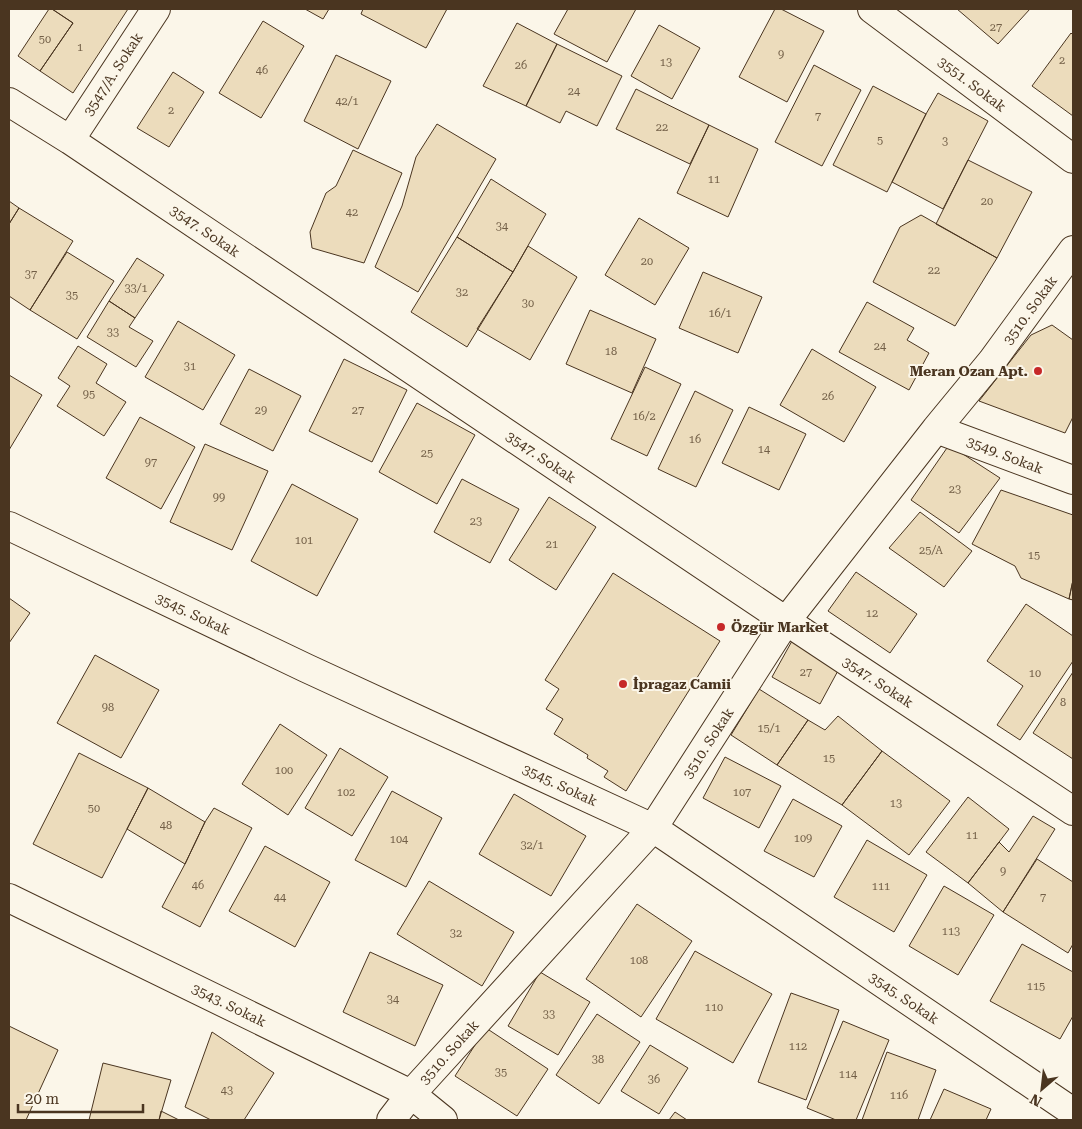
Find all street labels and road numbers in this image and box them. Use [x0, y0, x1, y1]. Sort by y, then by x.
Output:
street label: 3547/A. Sokak [80, 29, 146, 119]
street label: 3551. Sokak [935, 53, 1009, 115]
street label: 3547. Sokak [167, 202, 243, 260]
street label: 3510. Sokak [1000, 272, 1060, 347]
street label: 3547. Sokak [503, 428, 579, 486]
street label: 3549. Sokak [964, 433, 1046, 477]
street label: 3545. Sokak [153, 590, 233, 638]
street label: 3547. Sokak [840, 653, 916, 711]
street label: 3510. Sokak [679, 705, 737, 781]
street label: 3545. Sokak [520, 761, 600, 809]
street label: 3545. Sokak [866, 969, 942, 1027]
street label: 3543. Sokak [189, 980, 269, 1030]
street label: 3510. Sokak [416, 1017, 482, 1087]

